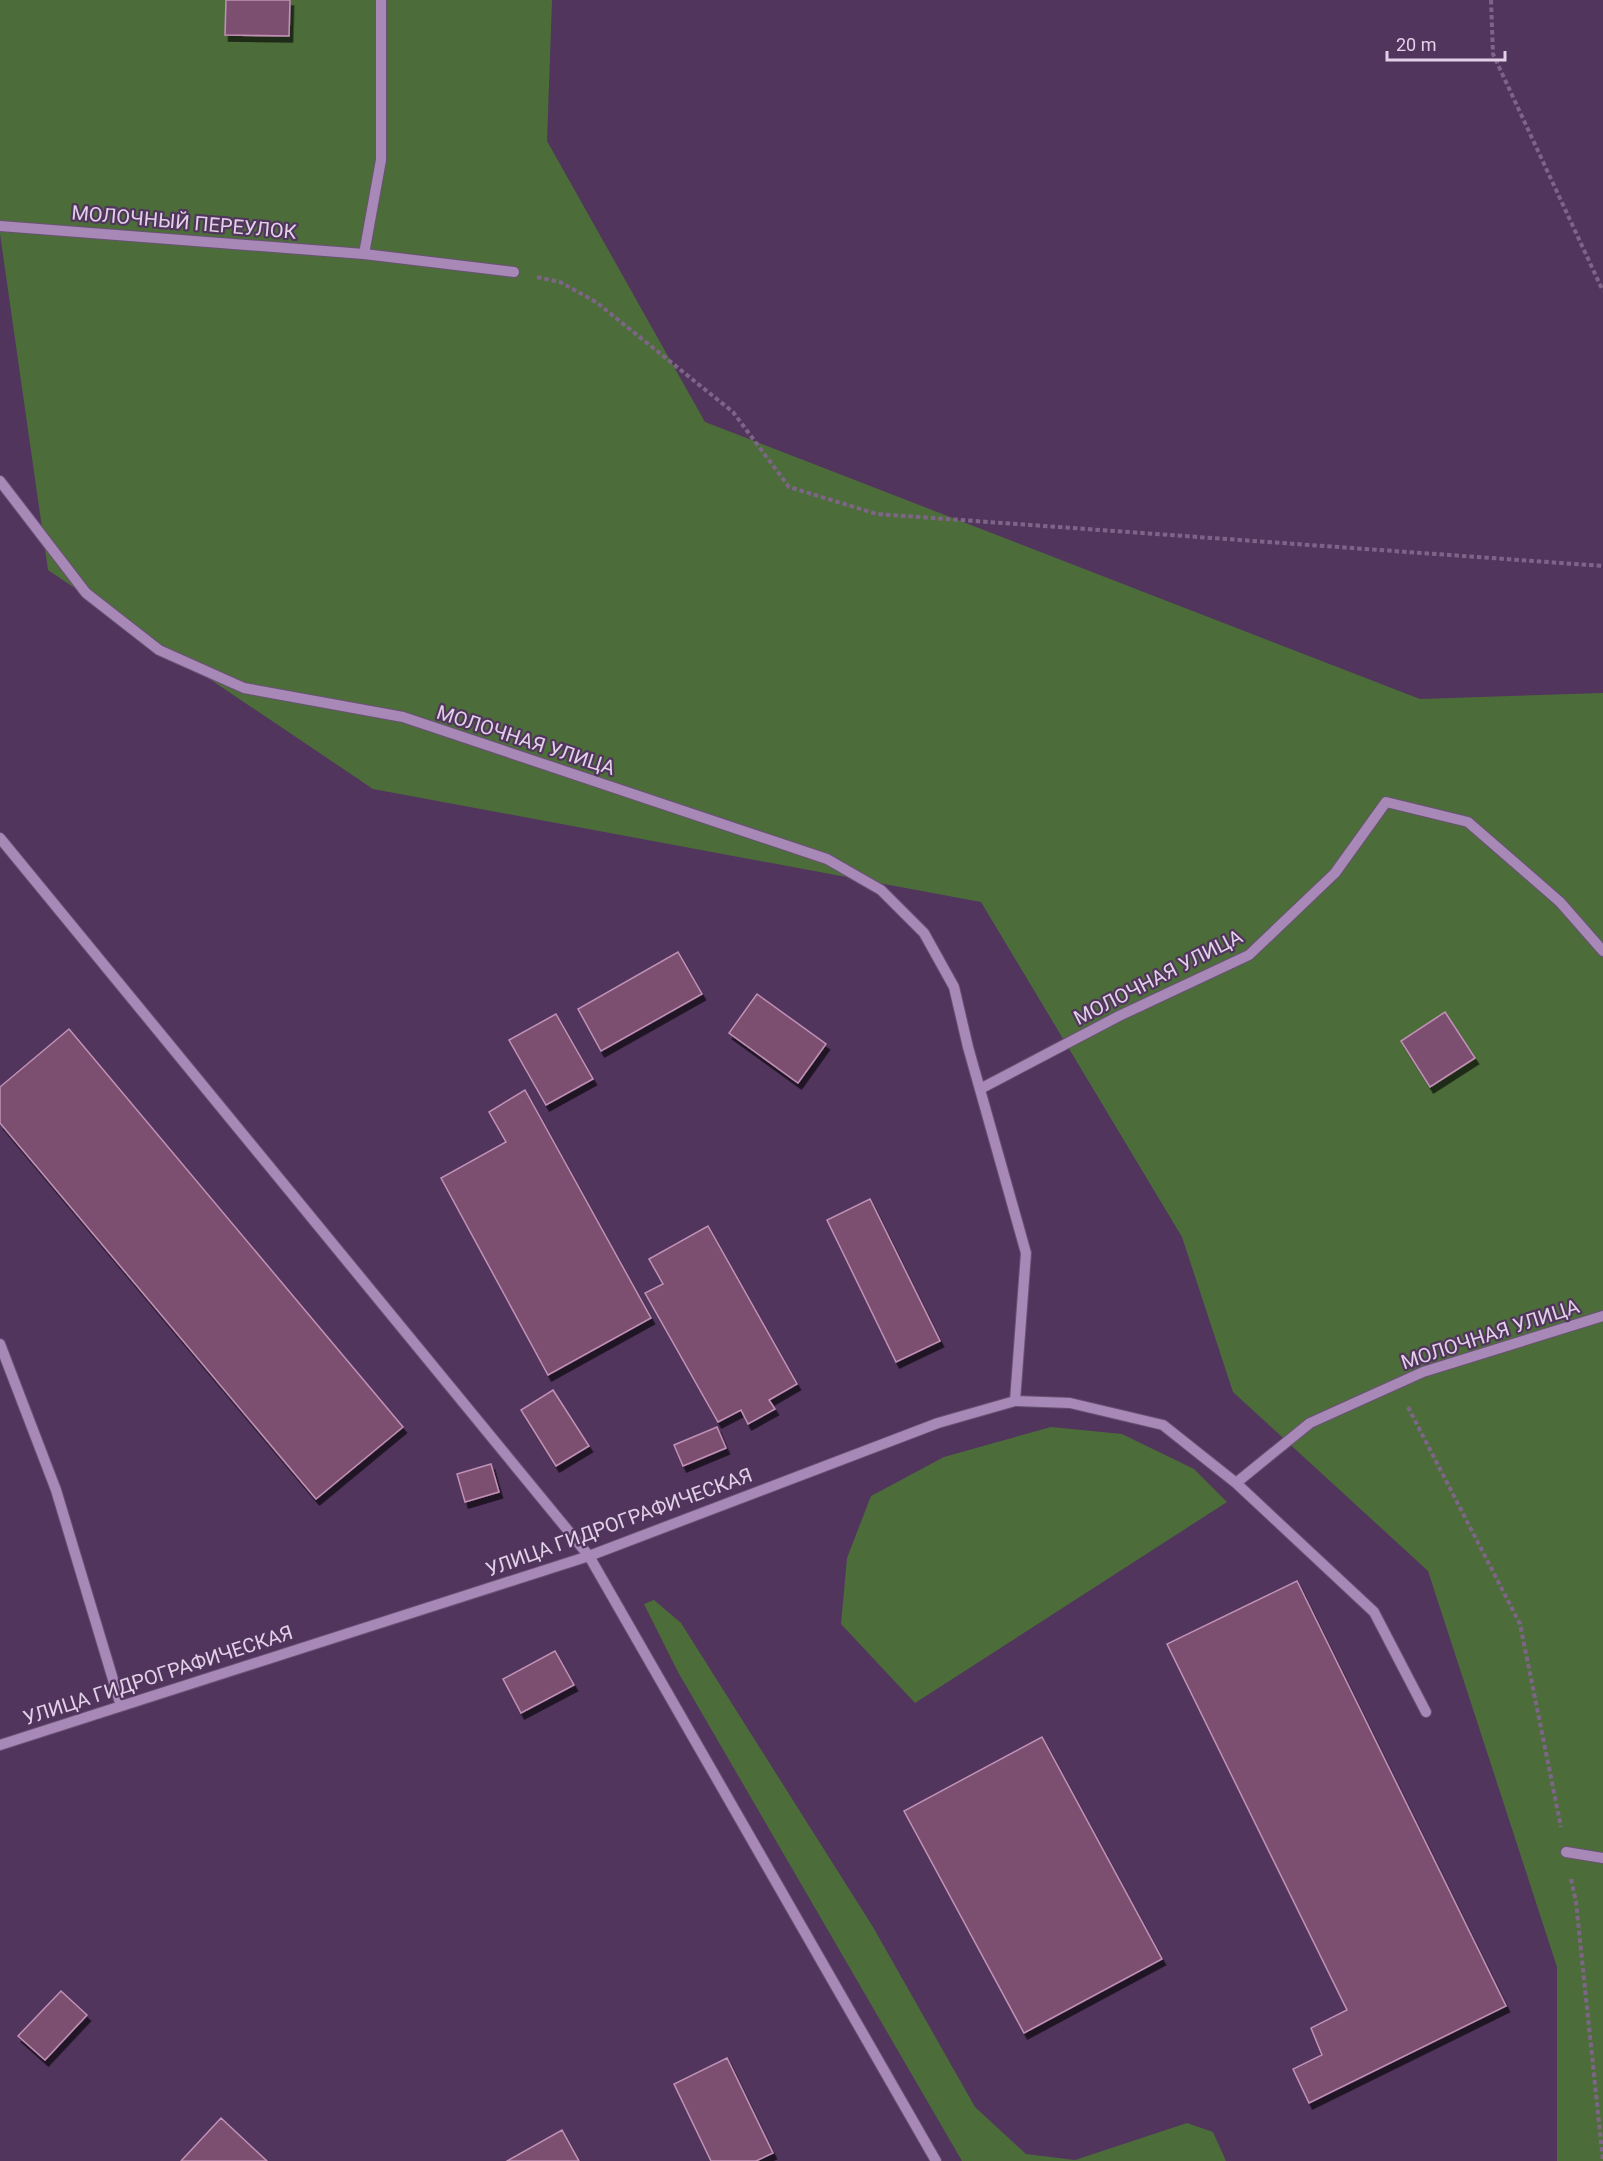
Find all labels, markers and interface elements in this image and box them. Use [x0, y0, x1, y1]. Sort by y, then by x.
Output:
scale bar [1387, 24, 1506, 62]
text: 20 m [1396, 34, 1436, 55]
street label: МОЛОЧНЫЙ ПЕРЕУЛОК [71, 200, 298, 244]
street label: МОЛОЧНАЯ УЛИЦА [434, 700, 618, 780]
street label: МОЛОЧНАЯ УЛИЦА [1070, 924, 1246, 1030]
street label: МОЛОЧНАЯ УЛИЦА [1398, 1294, 1582, 1374]
street label: УЛИЦА ГИДРОГРАФИЧЕСКАЯ [482, 1463, 756, 1581]
street label: УЛИЦА ГИДРОГРАФИЧЕСКАЯ [20, 1620, 296, 1730]

